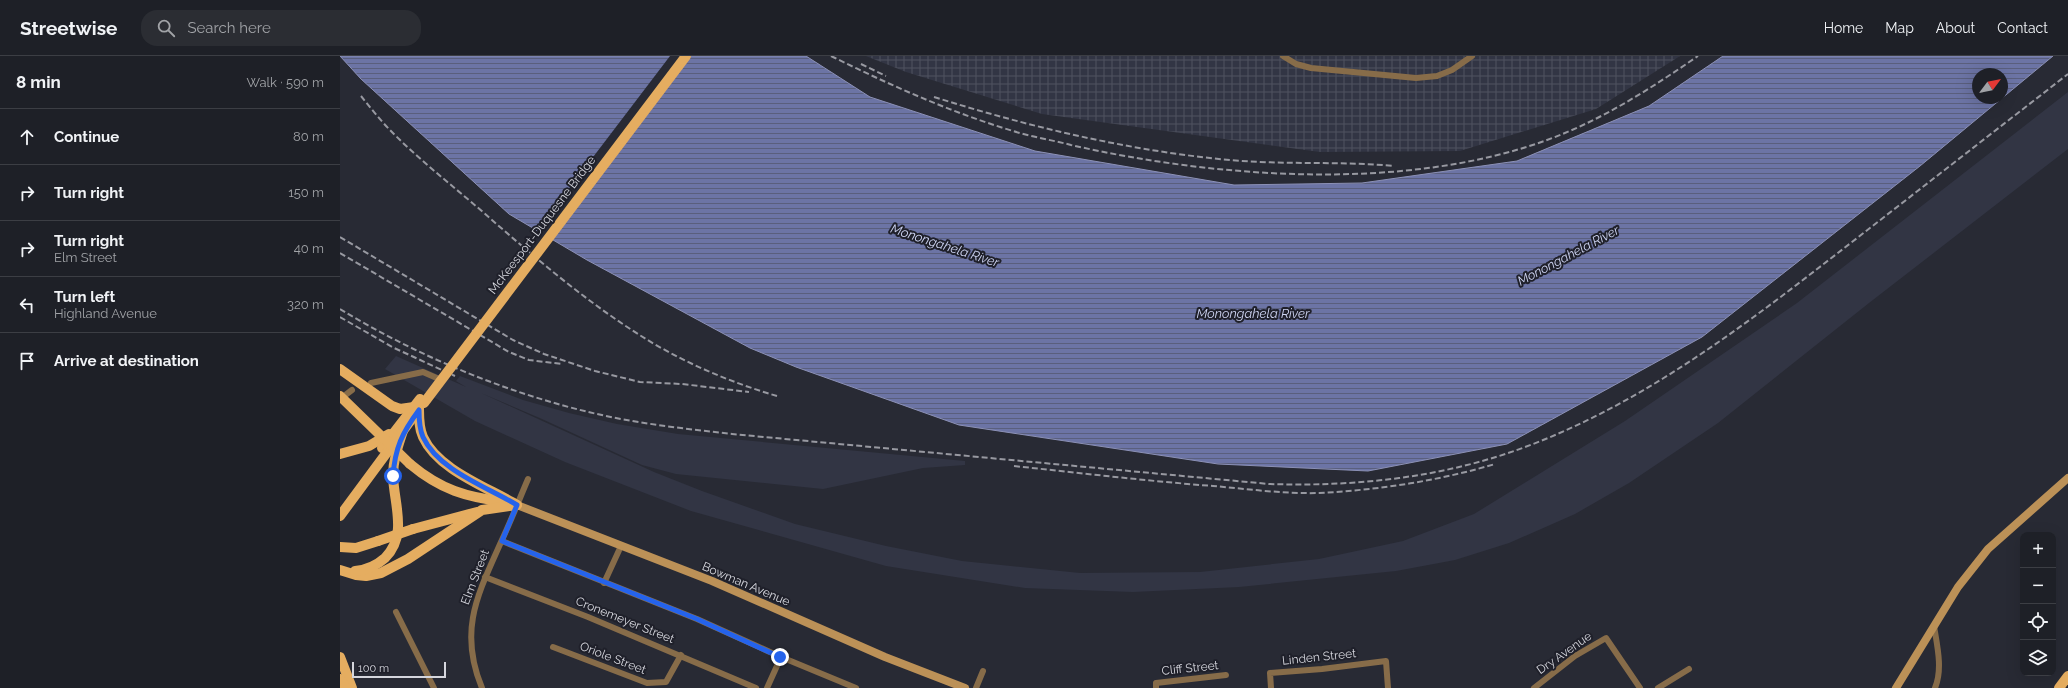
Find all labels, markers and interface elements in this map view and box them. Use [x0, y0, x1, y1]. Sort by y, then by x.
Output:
search box [141, 10, 421, 46]
text: Streetwise [20, 17, 117, 39]
icon: search [155, 17, 177, 39]
text: Search here [187, 19, 271, 37]
text: Home [1824, 20, 1863, 36]
text: Map [1885, 20, 1914, 36]
text: About [1936, 20, 1975, 36]
text: Contact [1997, 20, 2048, 36]
north arrow [1972, 68, 2008, 104]
text: 8 min [16, 72, 61, 92]
text: Walk · 590 m [247, 75, 324, 90]
icon: ahead [16, 126, 38, 148]
text: Continue [54, 128, 119, 146]
text: 80 m [293, 129, 324, 144]
street label: McKeesport-Duquesne Bridge [486, 153, 598, 297]
icon: right [16, 182, 38, 204]
text: Turn right [54, 184, 124, 202]
text: 150 m [288, 185, 324, 200]
water label: Monongahela River [889, 221, 1001, 270]
water label: Monongahela River [1515, 222, 1622, 289]
text: Turn right [54, 232, 124, 250]
icon: right [16, 238, 38, 260]
text: 40 m [294, 241, 324, 256]
text: Elm Street [54, 250, 117, 265]
text: Turn left [54, 288, 115, 306]
icon: left [16, 294, 38, 316]
text: 320 m [287, 297, 324, 312]
text: Highland Avenue [54, 306, 157, 321]
water label: Monongahela River [1197, 306, 1310, 321]
icon: arrive [16, 350, 38, 372]
text: Arrive at destination [54, 352, 199, 370]
route start [384, 467, 402, 485]
map controls [2020, 532, 2056, 676]
button: + [2020, 532, 2056, 568]
street label: Elm Street [458, 547, 492, 607]
street label: Bowman Avenue [700, 559, 792, 609]
button: − [2020, 568, 2056, 604]
street label: Cronemeyer Street [574, 594, 676, 646]
button: locate [2020, 604, 2056, 640]
street label: Dry Avenue [1534, 629, 1594, 677]
street label: Oriole Street [578, 639, 648, 677]
button: layers [2020, 640, 2056, 676]
street label: Linden Street [1281, 646, 1357, 668]
route end [771, 648, 789, 666]
street label: Cliff Street [1161, 658, 1219, 678]
scale bar [352, 660, 446, 679]
text: 100 m [358, 662, 389, 675]

